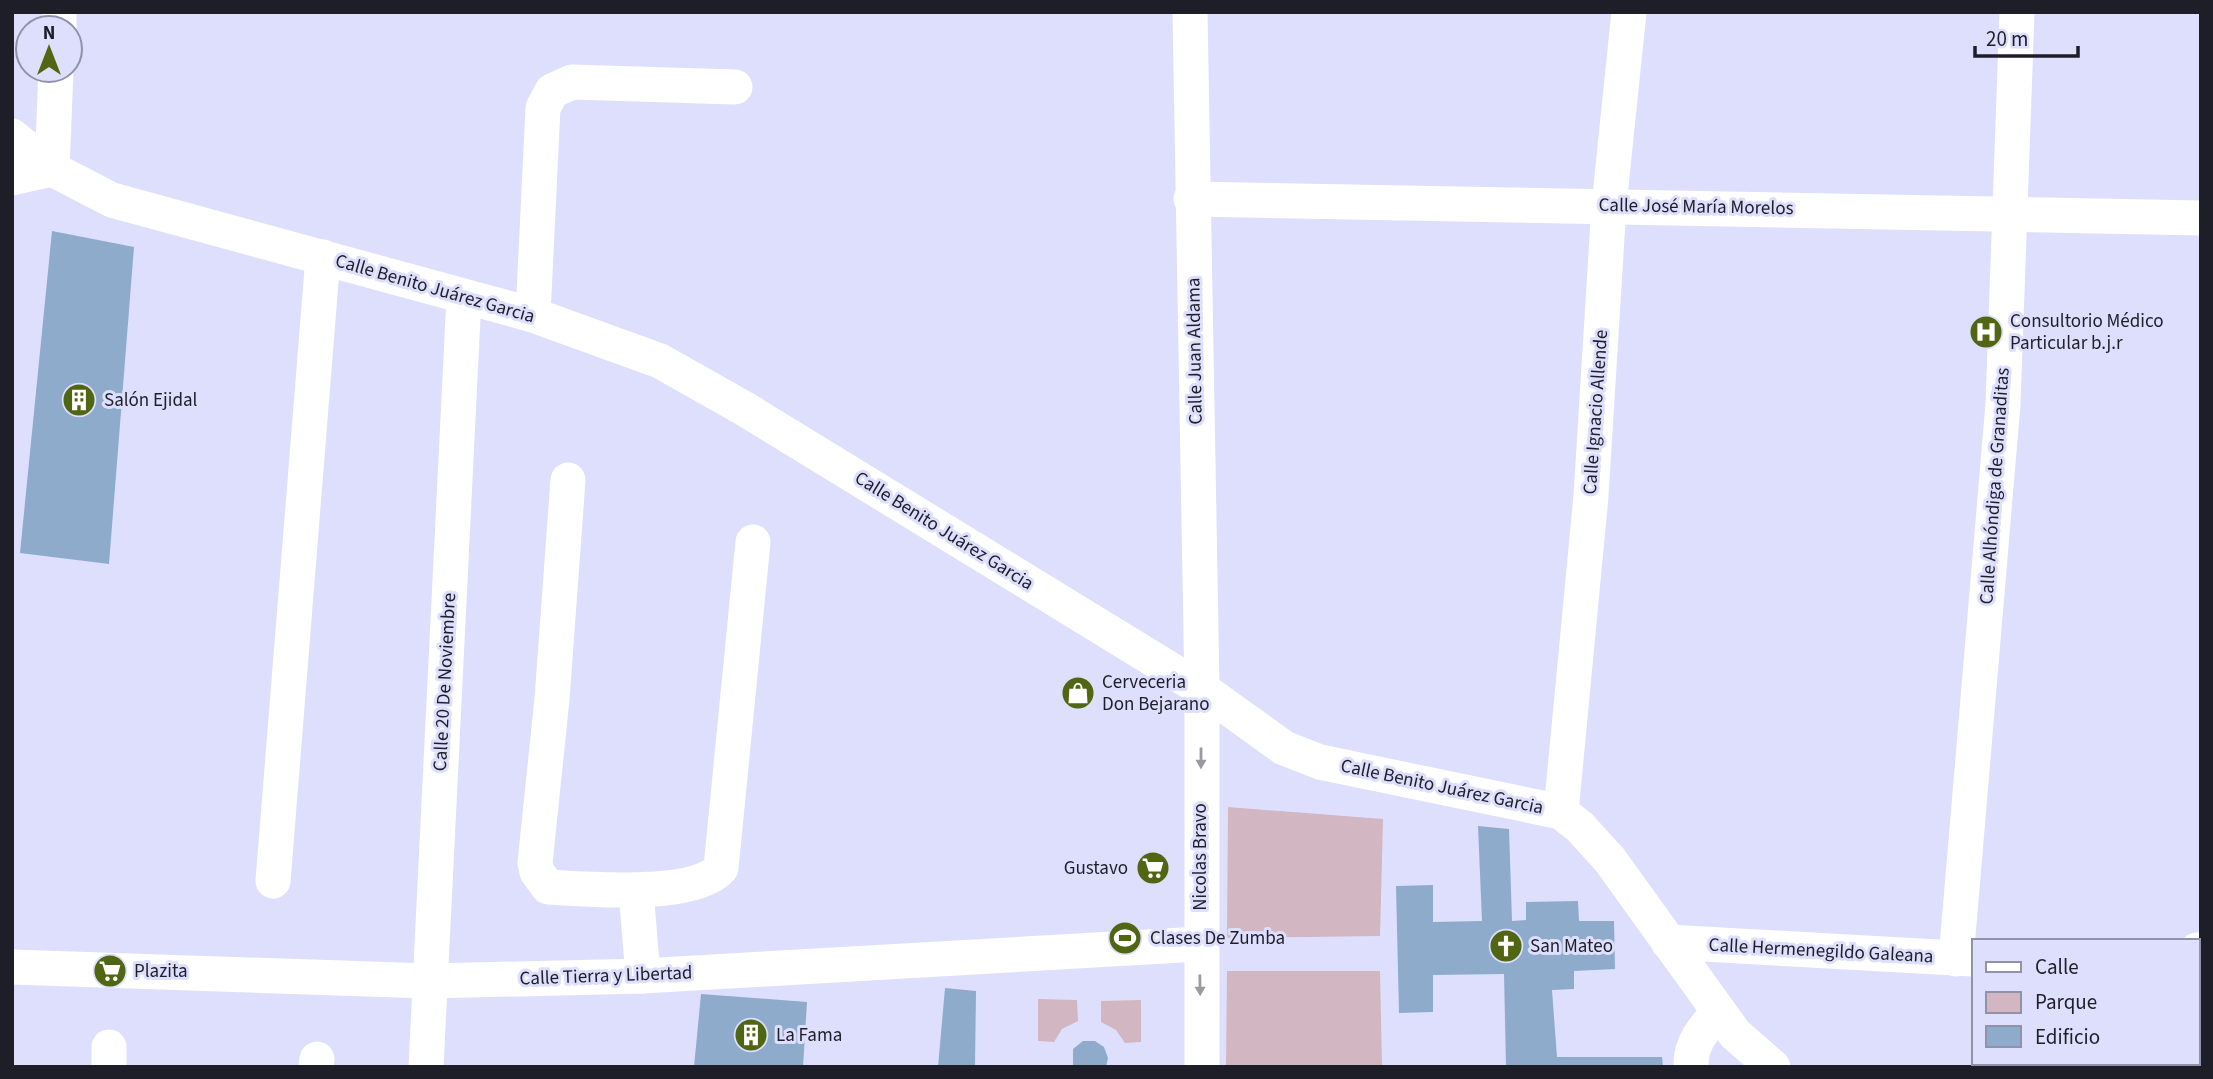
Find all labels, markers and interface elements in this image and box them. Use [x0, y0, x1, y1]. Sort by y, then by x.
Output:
north arrow [14, 14, 84, 84]
scale bar [1975, 14, 2078, 58]
text: N [43, 20, 55, 47]
text: 20 m [1986, 24, 2028, 54]
street label: Calle José María Morelos [1598, 192, 1794, 222]
street label: Calle Benito Juárez Garcia [332, 248, 538, 330]
street label: Calle Juan Aldama [1180, 277, 1210, 425]
place label: Consultorio Médico Particular b.j.r [2010, 308, 2164, 357]
hospital icon: Consultorio Médico Particular b.j.r [1967, 313, 2005, 351]
street label: Calle Ignacio Allende [1577, 329, 1615, 495]
street label: Calle Alhóndiga de Granaditas [1973, 367, 2017, 605]
building icon: Salón Ejidal [60, 381, 98, 419]
place label: Salón Ejidal [104, 387, 198, 414]
street label: Calle Benito Juárez Garcia [849, 465, 1039, 597]
street label: Calle 20 De Noviembre [427, 592, 463, 772]
place label: Cerveceria Don Bejarano [1102, 669, 1209, 718]
shop icon: Cerveceria Don Bejarano [1059, 674, 1097, 712]
one-way arrow [1195, 747, 1207, 769]
street label: Calle Benito Juárez Garcia [1338, 752, 1546, 822]
street label: Nicolas Bravo [1187, 803, 1214, 911]
supermarket icon: Gustavo [1134, 849, 1172, 887]
place label: Gustavo [1064, 855, 1128, 882]
sports icon: Clases De Zumba [1106, 919, 1144, 957]
place label: Clases De Zumba [1150, 925, 1285, 952]
church icon: San Mateo [1487, 927, 1525, 965]
street label: Calle Hermenegildo Galeana [1708, 932, 1934, 970]
place label: San Mateo [1530, 933, 1613, 960]
legend [1972, 939, 2199, 1065]
supermarket icon: Plazita [91, 952, 129, 990]
text: Calle [2035, 952, 2079, 982]
place label: Plazita [134, 958, 188, 985]
street label: Calle Tierra y Libertad [519, 959, 693, 993]
one-way arrow [1194, 974, 1206, 996]
text: Parque [2035, 987, 2097, 1017]
building icon: La Fama [732, 1016, 770, 1054]
place label: La Fama [776, 1022, 842, 1049]
text: Edificio [2035, 1022, 2100, 1052]

